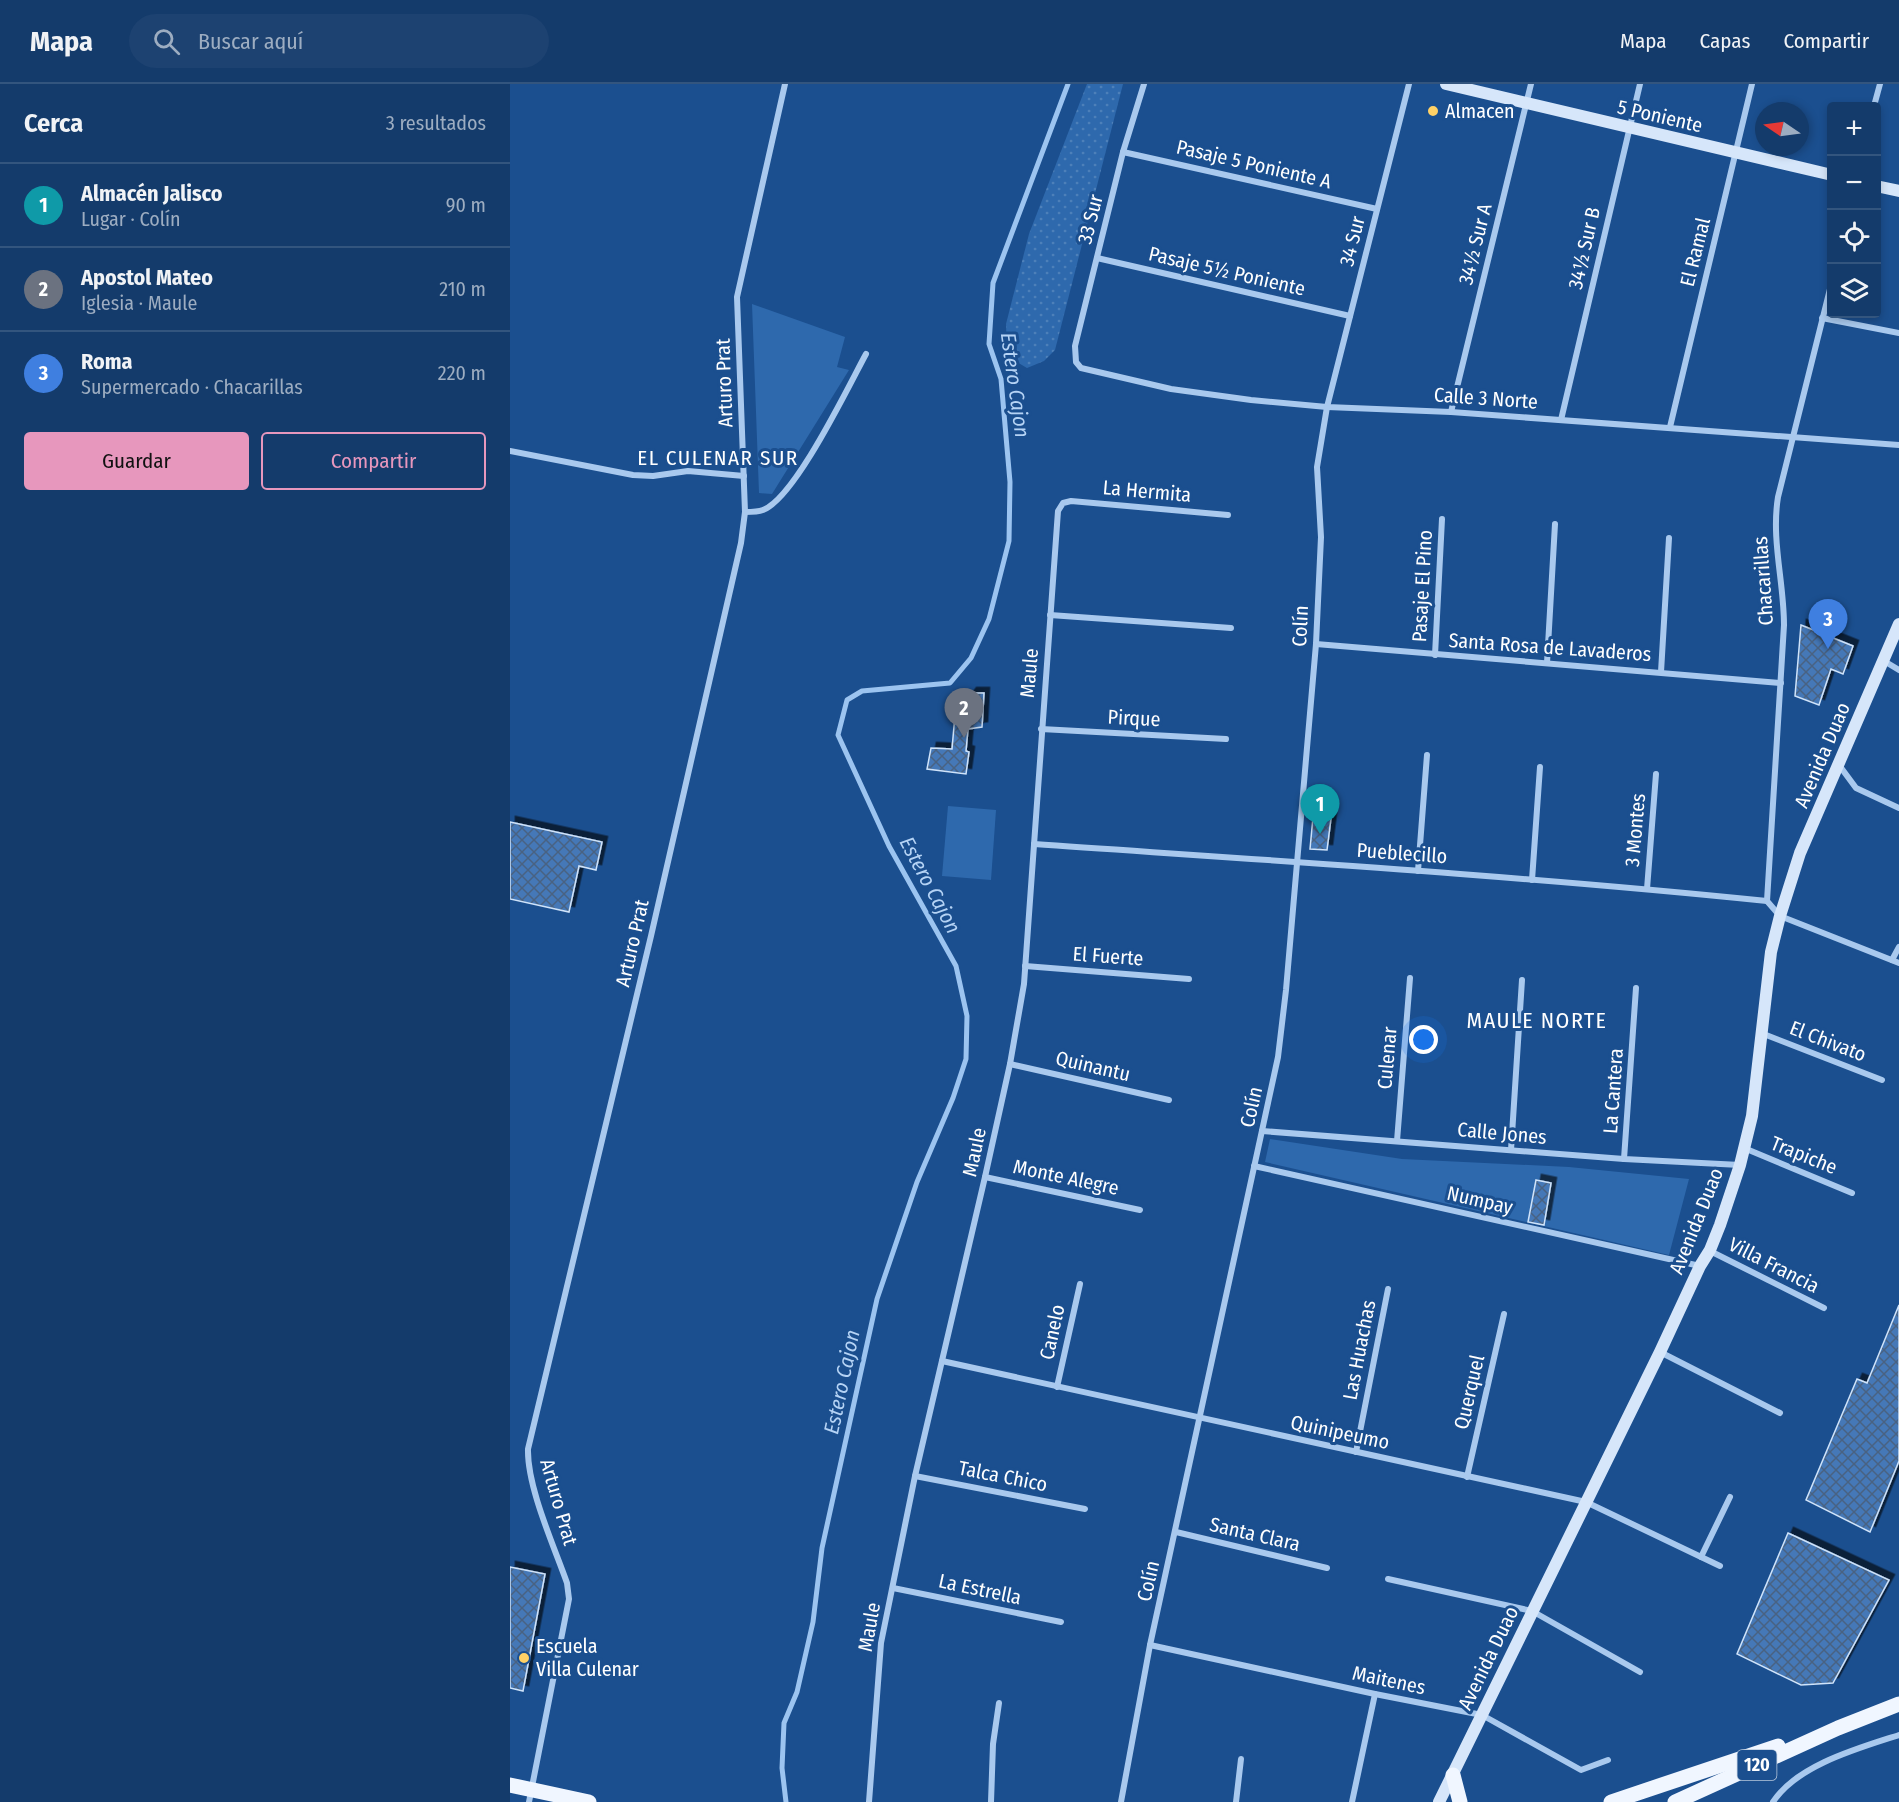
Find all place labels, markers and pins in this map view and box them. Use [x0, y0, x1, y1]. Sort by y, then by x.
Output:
place label: Almacen [1445, 99, 1515, 123]
marker: Almacen [1426, 104, 1440, 118]
pin: 3 [1808, 600, 1848, 649]
pin: 2 [944, 688, 984, 738]
pin: 1 [1300, 784, 1340, 834]
place label: Escuela Villa Culenar [536, 1634, 639, 1681]
marker: Escuela Villa Culenar [517, 1651, 531, 1665]

